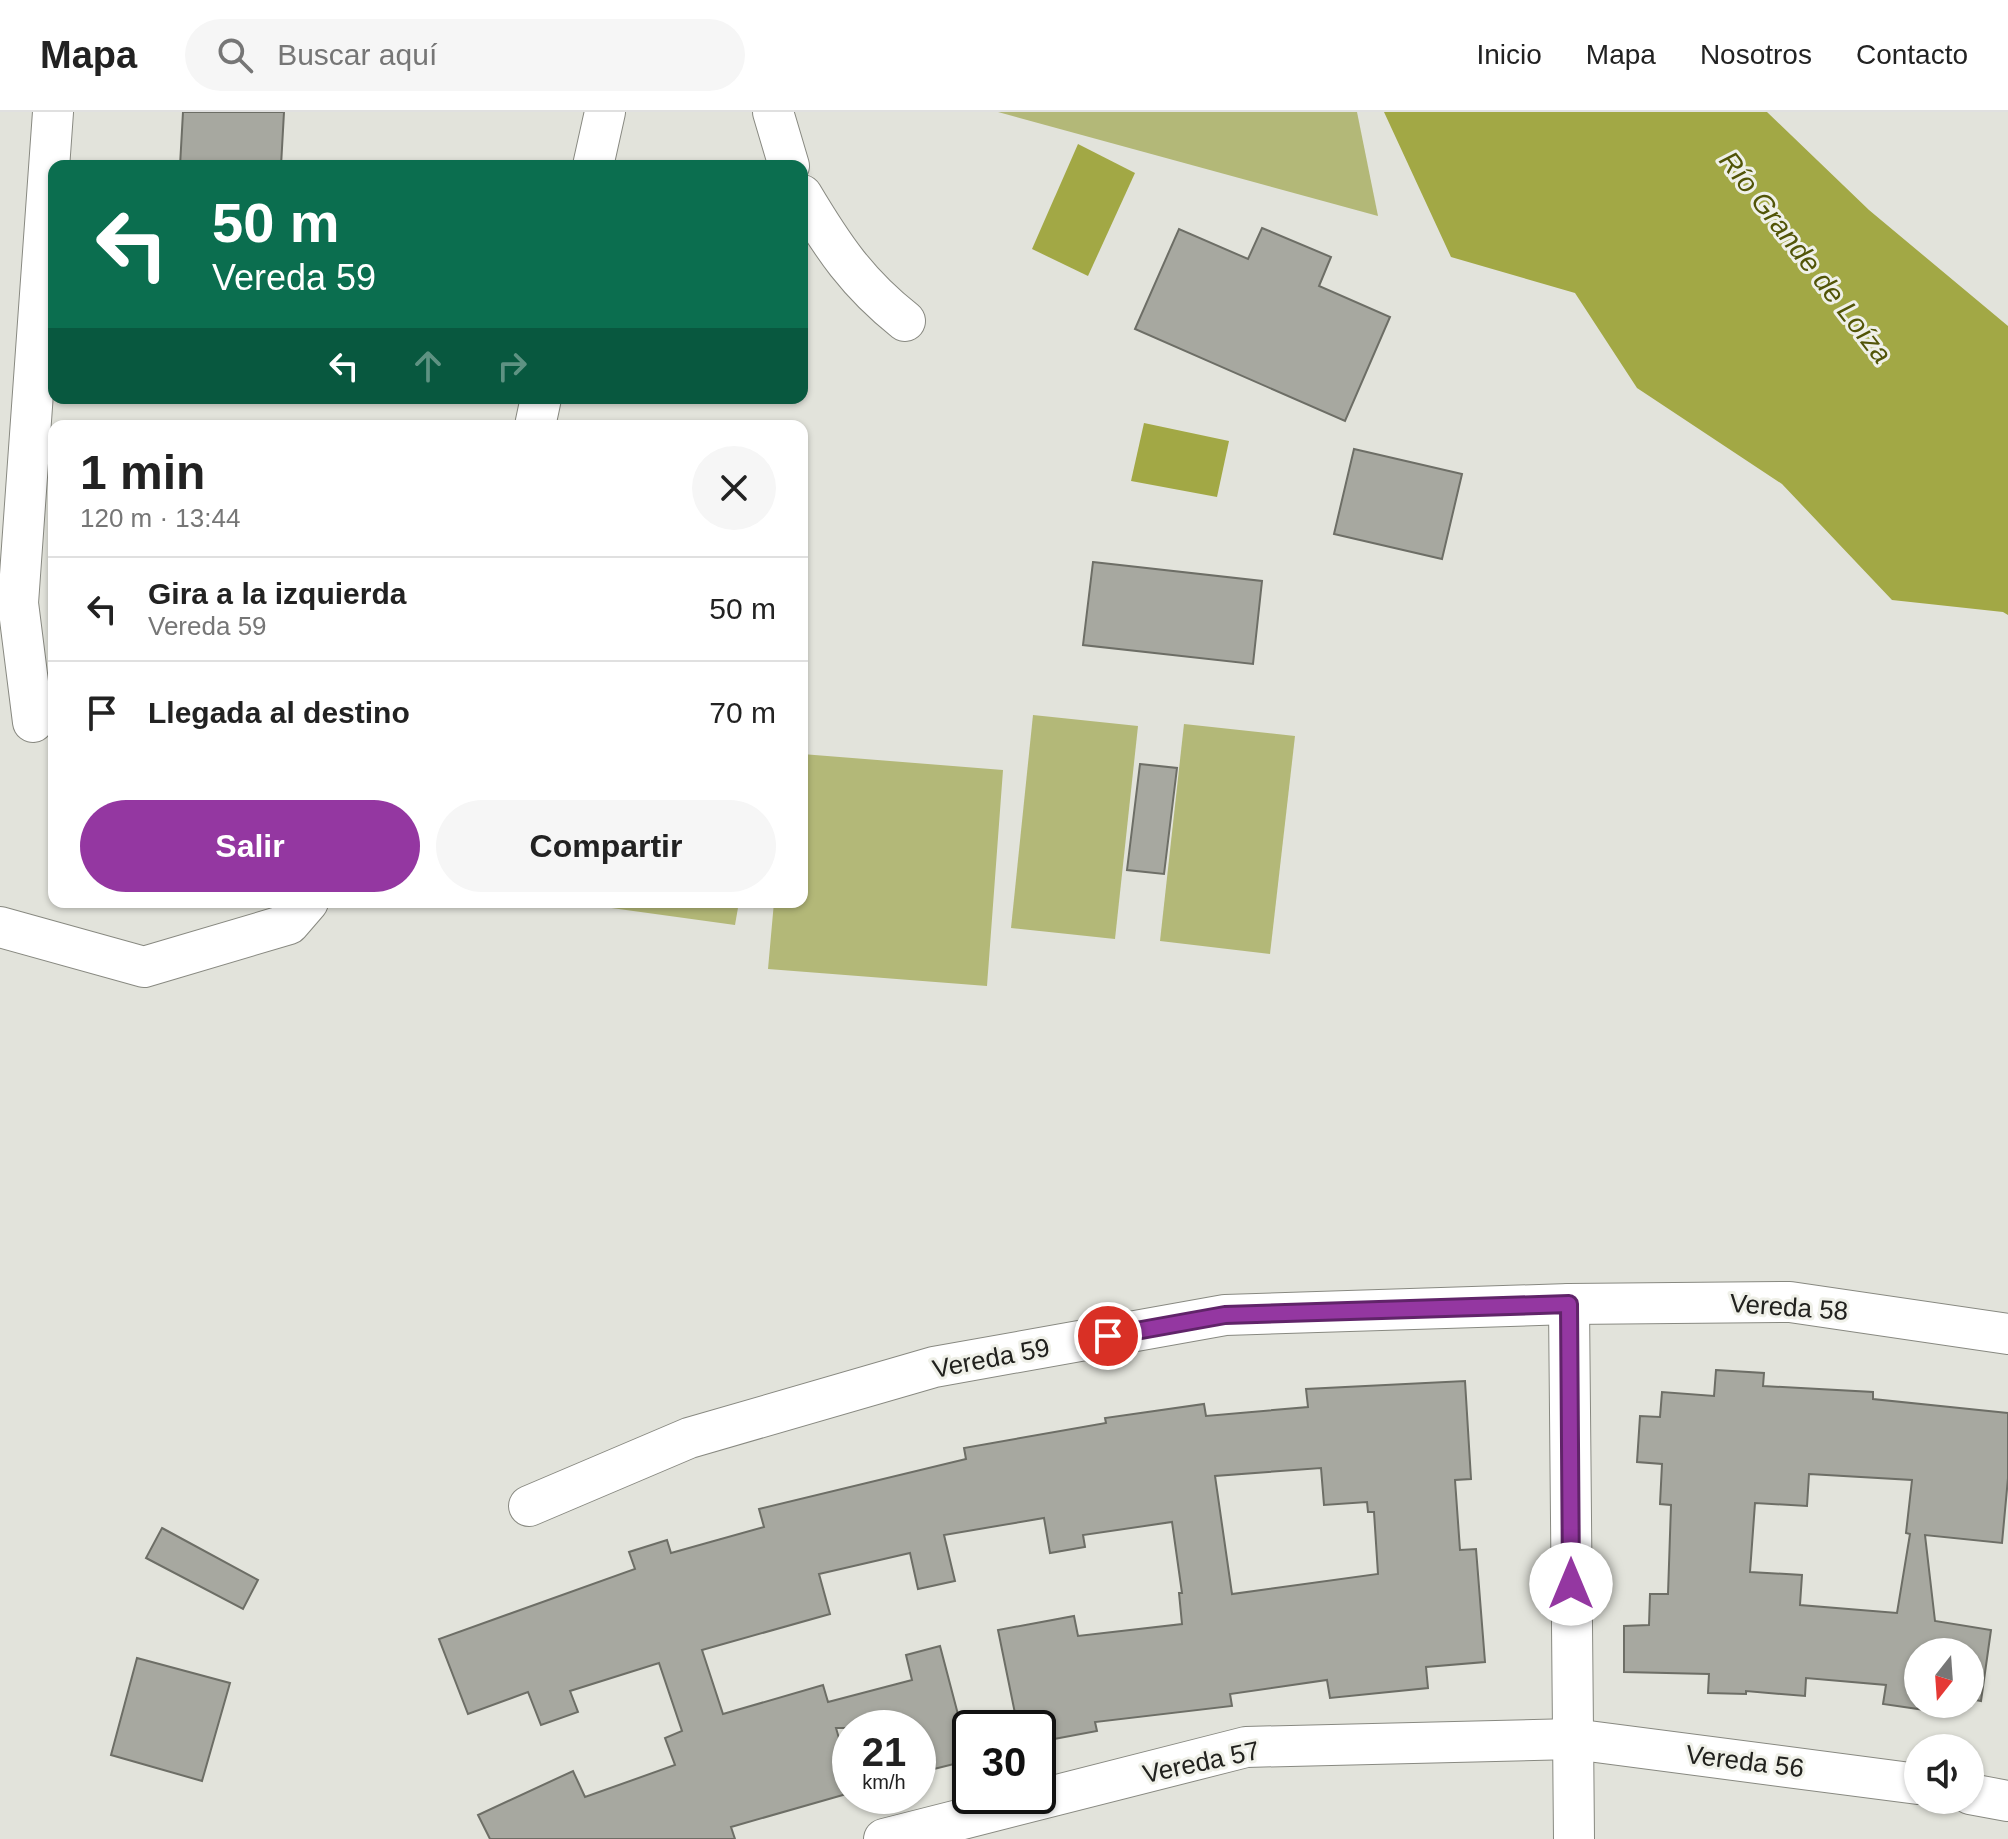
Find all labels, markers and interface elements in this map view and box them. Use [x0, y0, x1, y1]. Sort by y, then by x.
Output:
search box [185, 19, 745, 91]
icon: search [213, 33, 257, 77]
text: Mapa [40, 34, 137, 76]
text: Buscar aquí [277, 38, 437, 71]
text: Inicio [1476, 39, 1542, 70]
text: Mapa [1586, 39, 1656, 70]
text: Nosotros [1700, 39, 1812, 70]
text: Contacto [1856, 39, 1968, 70]
water label: Río Grande de Loíza [1713, 145, 1898, 369]
text: 50 m [212, 191, 340, 254]
icon: left [80, 192, 184, 296]
text: Vereda 59 [212, 257, 376, 298]
icon: left [322, 344, 366, 388]
icon: ahead [406, 344, 450, 388]
icon: right [490, 344, 534, 388]
text: 1 min [80, 446, 205, 499]
button: close [692, 446, 776, 530]
text: 120 m · 13:44 [80, 503, 240, 533]
text: Gira a la izquierda [148, 577, 406, 610]
icon: left [80, 587, 124, 631]
text: 50 m [709, 592, 776, 625]
text: Vereda 59 [148, 611, 267, 641]
icon: arrive [80, 691, 124, 735]
text: Llegada al destino [148, 696, 410, 729]
text: 70 m [709, 696, 776, 729]
button: Salir [80, 800, 420, 892]
button: Compartir [436, 800, 776, 892]
street label: Vereda 58 [1729, 1288, 1849, 1326]
pin [1074, 1302, 1142, 1370]
icon: arrive [1086, 1314, 1130, 1358]
street label: Vereda 59 [930, 1332, 1052, 1384]
position arrow [1529, 1542, 1613, 1626]
north arrow [1904, 1638, 1984, 1718]
map controls [1904, 1638, 1984, 1814]
speed limit sign: 30 [952, 1710, 1056, 1814]
text: 21 [862, 1730, 906, 1774]
button: sound [1904, 1734, 1984, 1814]
street label: Vereda 57 [1140, 1735, 1262, 1789]
street label: Vereda 56 [1684, 1739, 1806, 1783]
text: km/h [862, 1771, 906, 1793]

